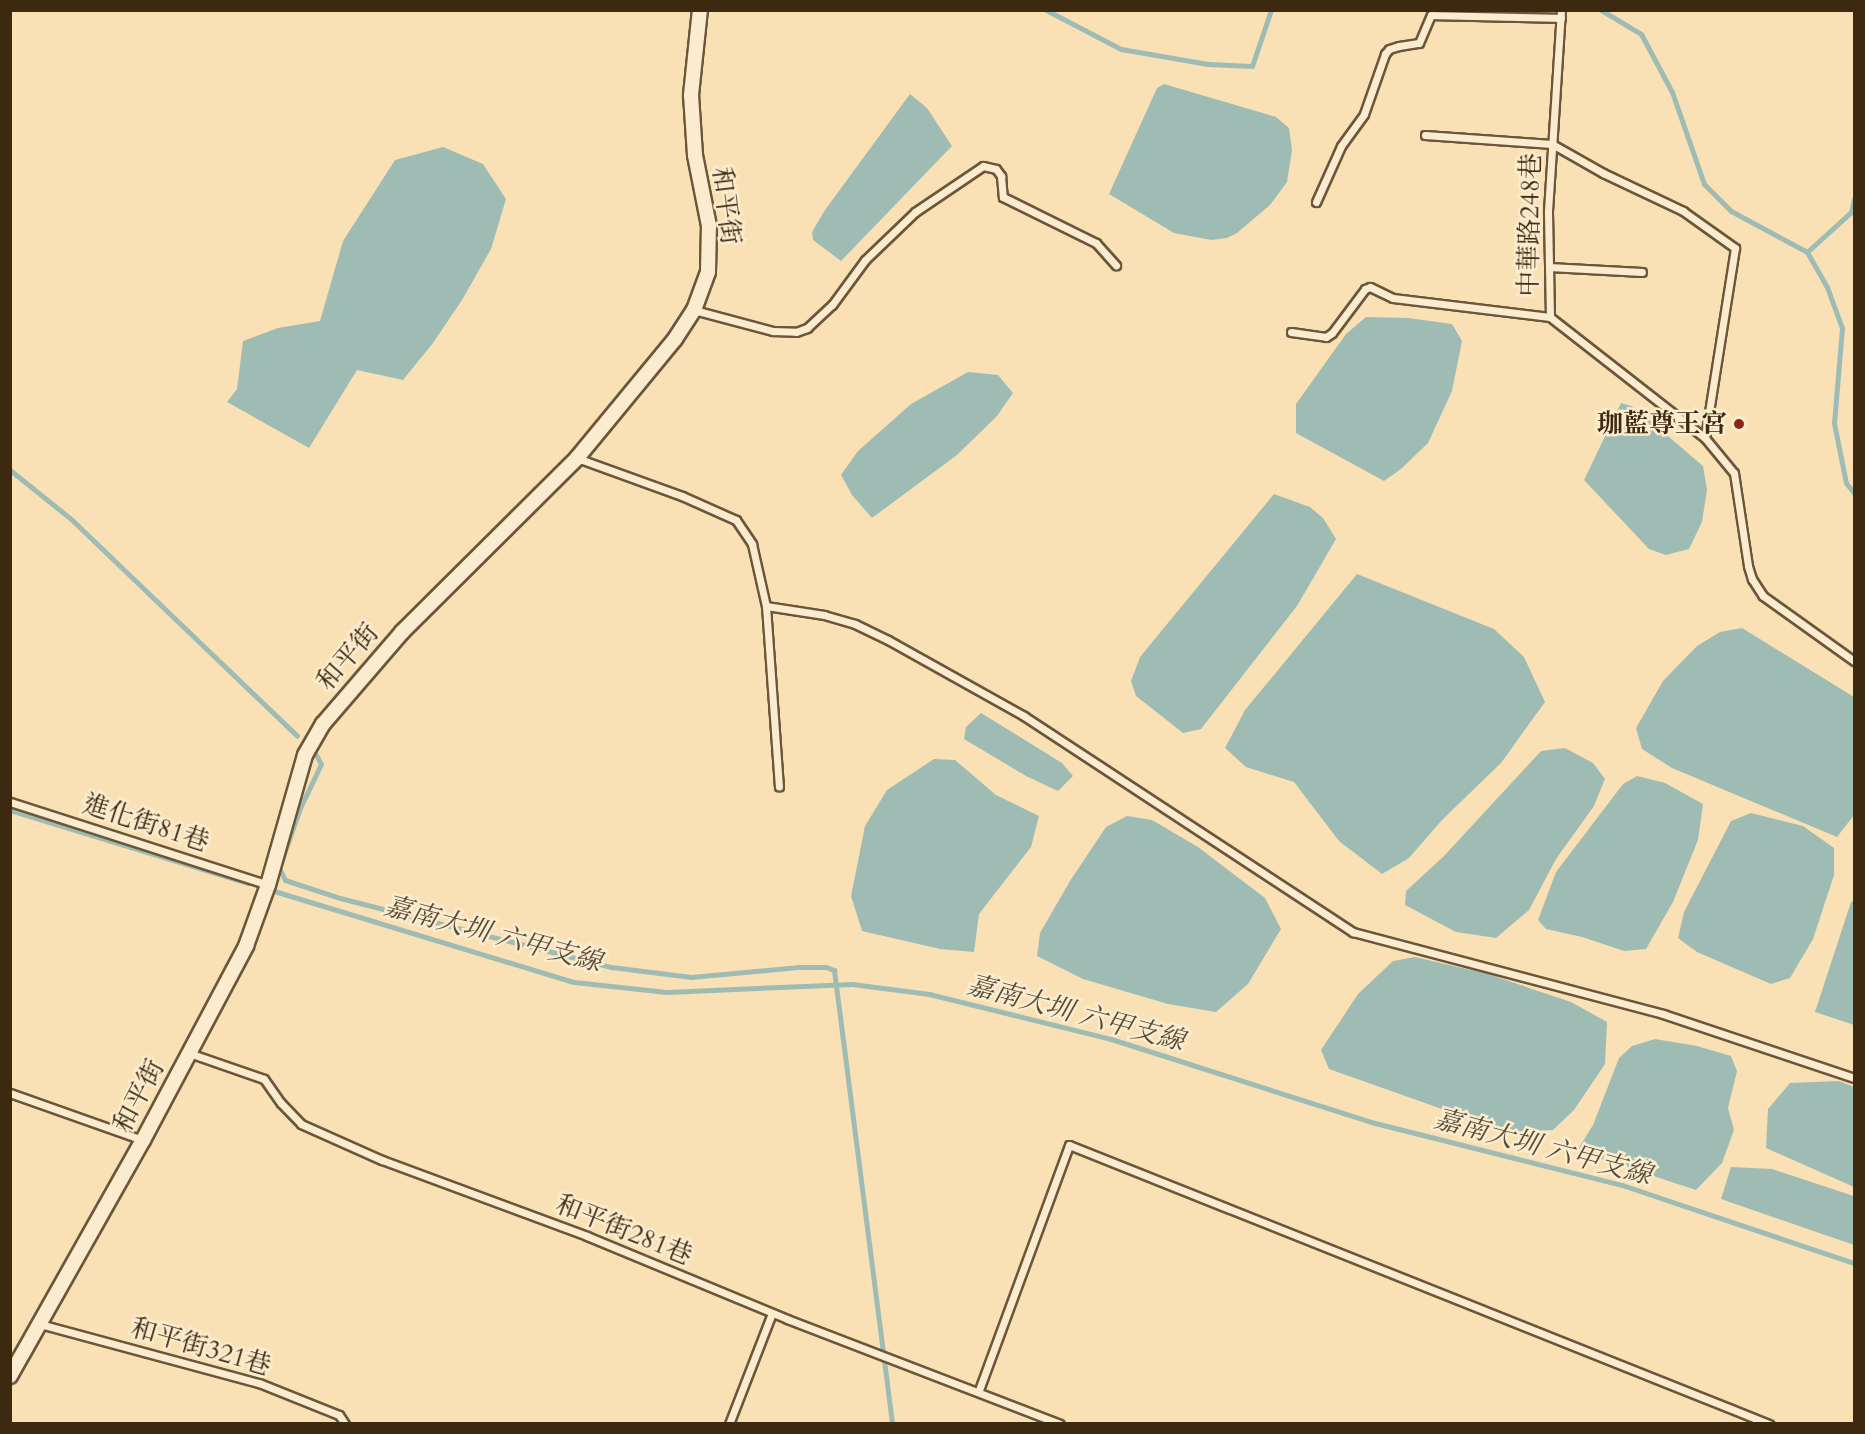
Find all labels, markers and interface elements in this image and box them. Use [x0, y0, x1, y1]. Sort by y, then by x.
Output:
street label: 中華路248巷 [1513, 153, 1547, 297]
street label: 和平街 [706, 165, 746, 247]
place label: 珈藍尊王宮 [1597, 408, 1727, 440]
marker: 珈藍尊王宮 [1732, 417, 1746, 431]
street label: 和平街 [311, 617, 385, 697]
street label: 進化街81巷 [79, 788, 213, 858]
water label: 嘉南大圳 六甲支線 [381, 889, 605, 979]
water label: 嘉南大圳 六甲支線 [964, 968, 1188, 1058]
street label: 和平街 [107, 1054, 171, 1138]
water label: 嘉南大圳 六甲支線 [1431, 1102, 1655, 1192]
street label: 和平街281巷 [551, 1189, 697, 1271]
street label: 和平街321巷 [128, 1312, 274, 1382]

